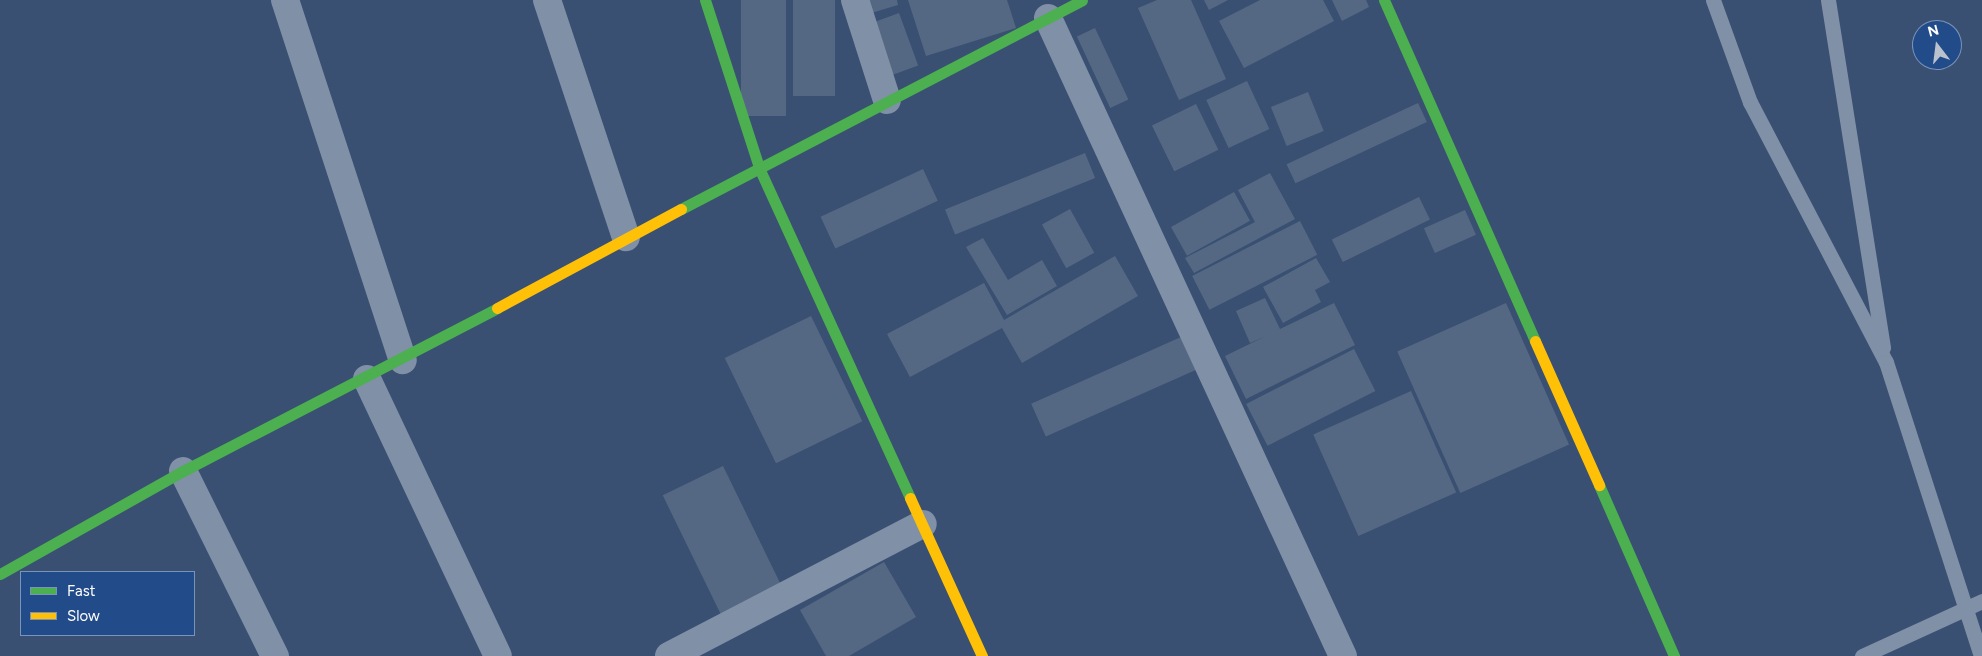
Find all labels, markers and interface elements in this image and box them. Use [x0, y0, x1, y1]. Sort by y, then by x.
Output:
north arrow [1912, 20, 1962, 70]
text: N [1926, 21, 1941, 41]
legend [20, 571, 195, 636]
text: Fast [67, 582, 95, 600]
text: Slow [67, 607, 100, 625]

